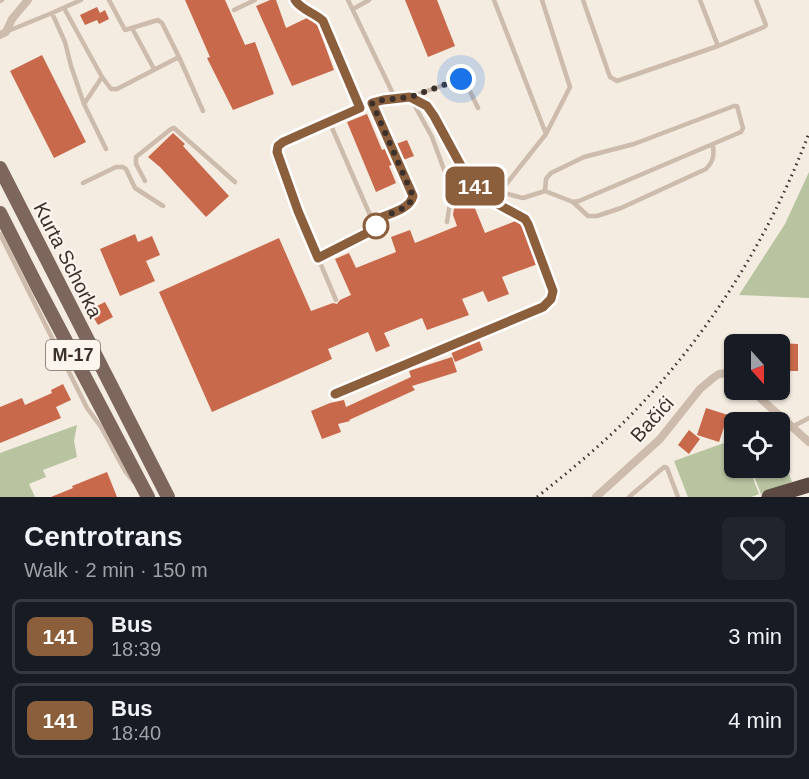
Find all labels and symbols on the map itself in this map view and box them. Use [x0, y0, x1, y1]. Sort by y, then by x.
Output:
your location [446, 64, 476, 94]
line badge: 141 [440, 166, 510, 206]
street label: Kurta Schorka [29, 199, 107, 322]
unlabelled marker [363, 213, 389, 239]
north arrow [724, 334, 790, 400]
road number: M-17 [46, 340, 100, 370]
street label: Bačići [626, 392, 678, 446]

